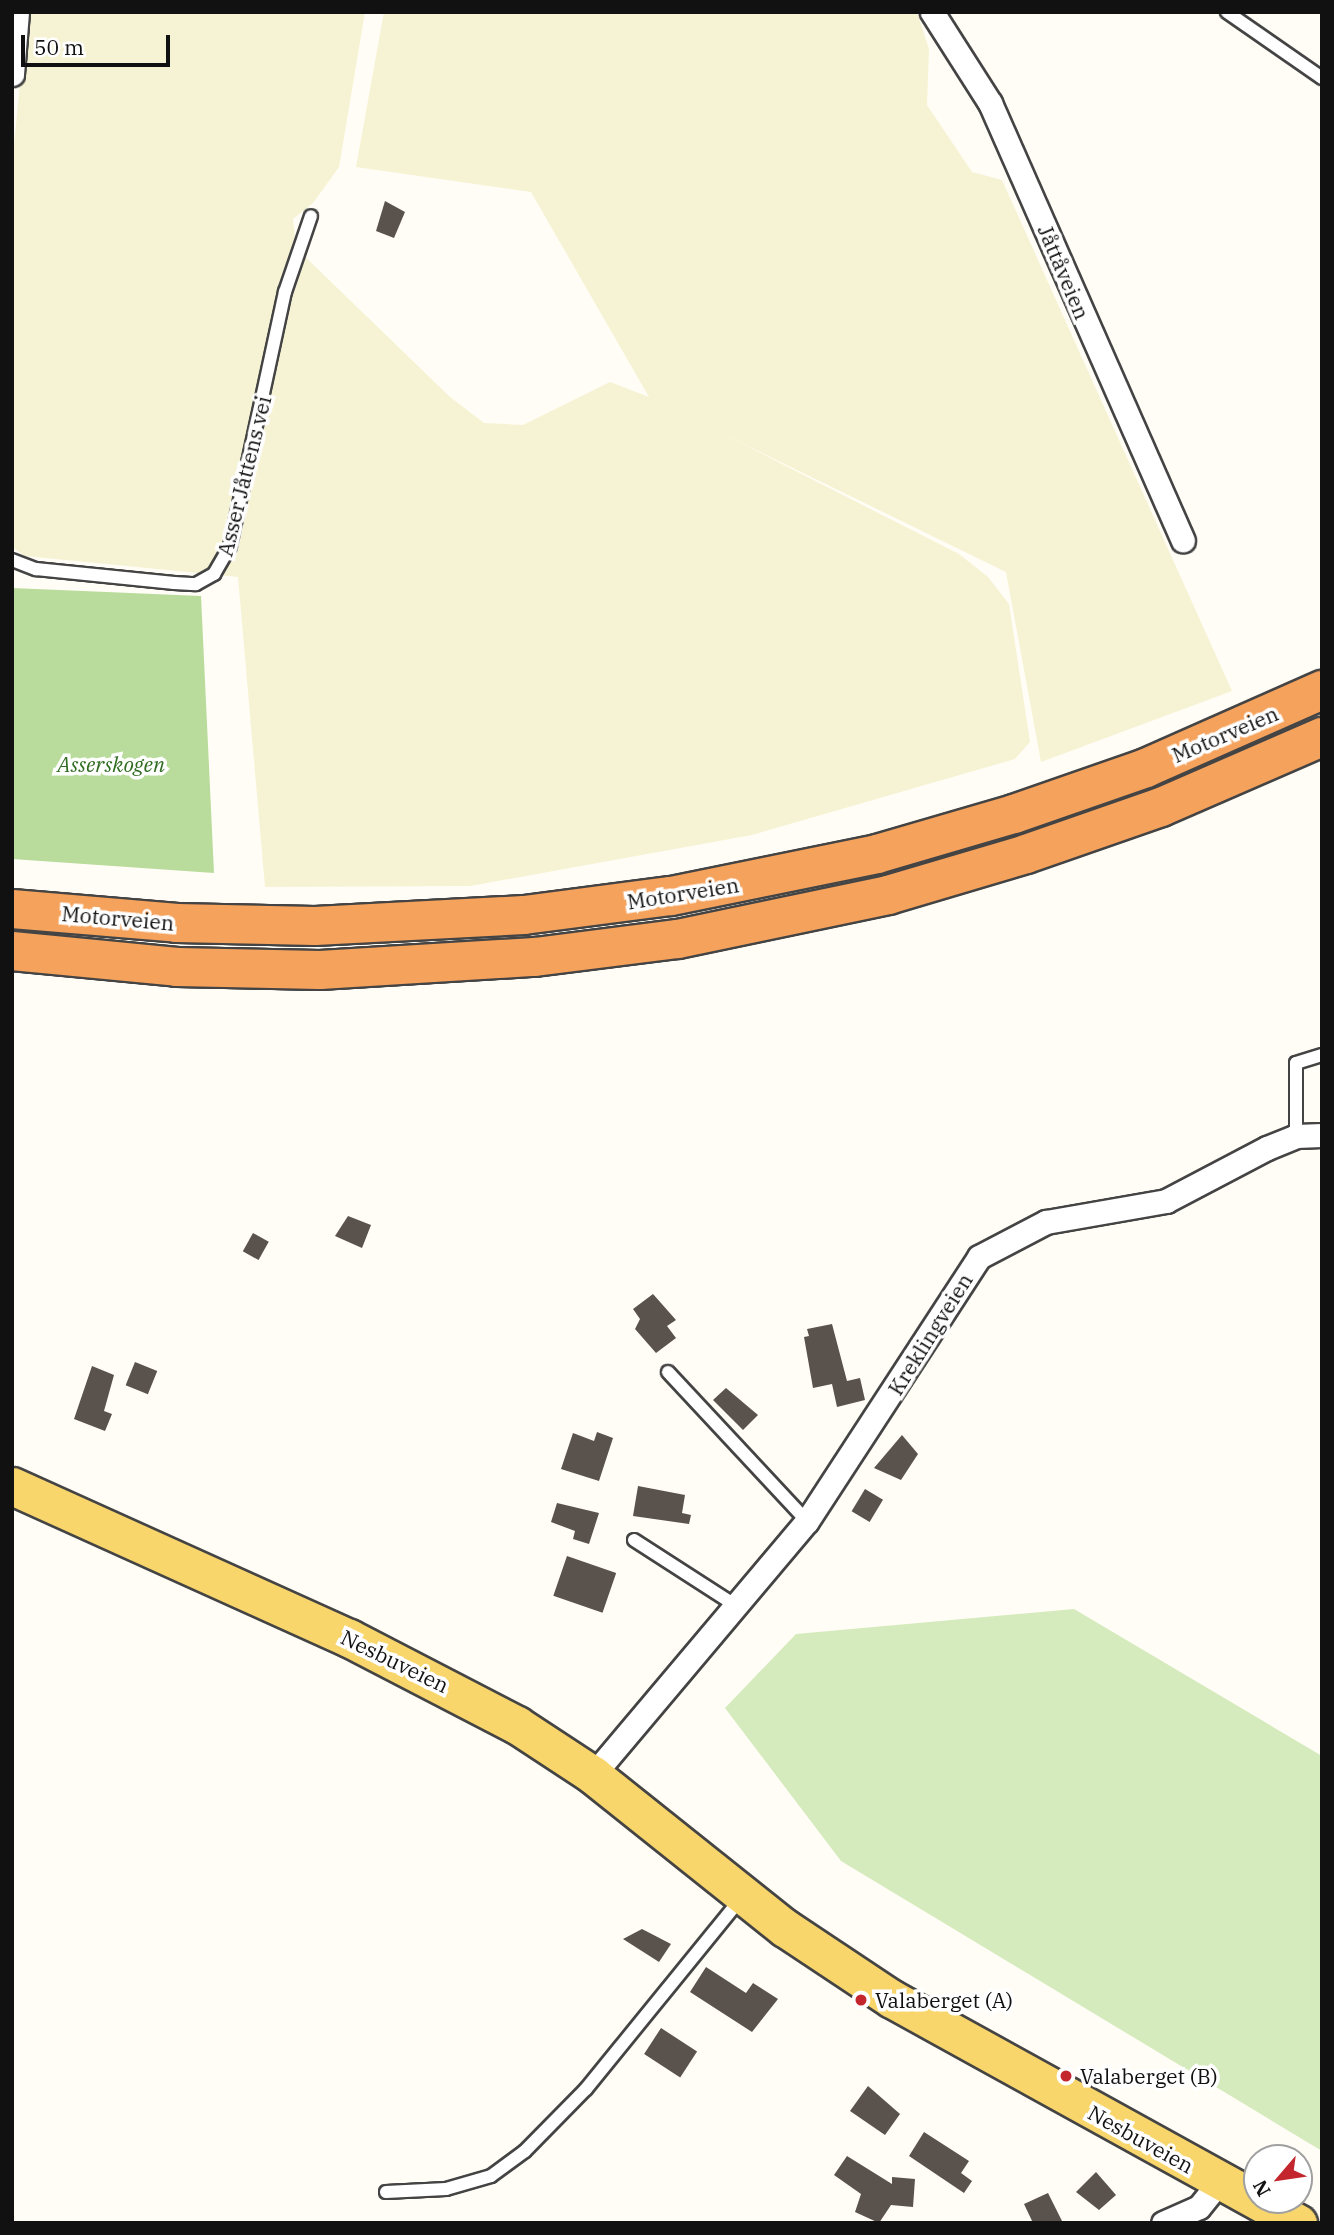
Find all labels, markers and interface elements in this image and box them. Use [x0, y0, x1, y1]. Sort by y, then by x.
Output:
scale bar [24, 21, 173, 65]
text: 50 m [34, 33, 84, 61]
street label: Jåttåveien [1033, 221, 1095, 323]
street label: Asser Jåttens vei [212, 393, 276, 559]
street label: Motorveien [1168, 700, 1282, 768]
park label: Asserskogen [57, 751, 165, 777]
street label: Motorveien [625, 872, 741, 914]
street label: Motorveien [61, 901, 175, 935]
street label: Kreklingveien [882, 1268, 978, 1400]
street label: Nesbuveien [337, 1624, 453, 1698]
place label: Valaberget (A) [875, 1987, 1013, 2013]
marker: Valaberget (A) [853, 1992, 869, 2008]
place label: Valaberget (B) [1080, 2063, 1218, 2089]
marker: Valaberget (B) [1058, 2068, 1074, 2084]
street label: Nesbuveien [1084, 2100, 1198, 2178]
north arrow [1243, 2144, 1313, 2214]
text: N [1247, 2176, 1276, 2201]

